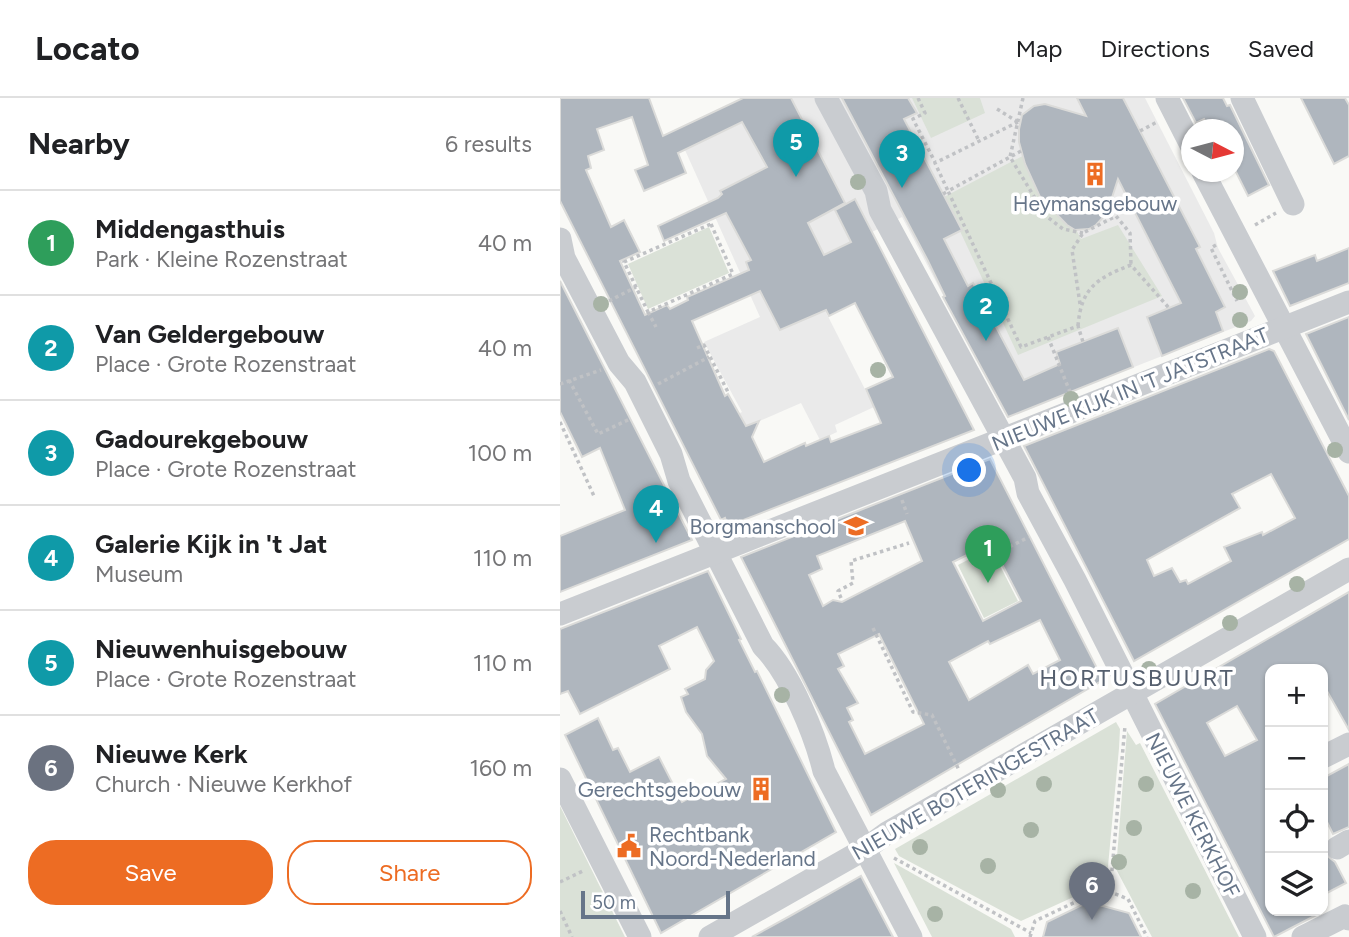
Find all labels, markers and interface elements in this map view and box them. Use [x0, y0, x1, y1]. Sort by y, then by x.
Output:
text: Locato [35, 29, 140, 68]
text: Map [1016, 34, 1062, 63]
text: Directions [1100, 34, 1210, 63]
text: Saved [1248, 34, 1314, 63]
pin: 5 [773, 119, 819, 177]
north arrow [1181, 119, 1244, 182]
text: Nearby [28, 125, 130, 162]
text: 6 results [445, 130, 532, 158]
pin: 3 [879, 130, 925, 188]
building icon: Heymansgebouw [1081, 160, 1109, 188]
place label: Heymansgebouw [1013, 191, 1178, 216]
text: Middengasthuis [95, 213, 285, 245]
text: 1 [46, 229, 56, 257]
text: 40 m [478, 229, 532, 257]
text: Park · Kleine Rozenstraat [95, 245, 348, 273]
pin: 2 [963, 283, 1009, 341]
text: Van Geldergebouw [95, 318, 325, 350]
street label: NIEUWE KIJK IN 'T JATSTRAAT [988, 322, 1272, 456]
text: 2 [44, 334, 58, 362]
text: 40 m [478, 334, 532, 362]
text: Place · Grote Rozenstraat [95, 350, 357, 378]
text: Gadourekgebouw [95, 423, 308, 455]
text: 3 [45, 439, 57, 467]
text: 100 m [468, 439, 532, 467]
your location [952, 453, 986, 487]
text: Place · Grote Rozenstraat [95, 455, 357, 483]
pin: 4 [633, 485, 679, 543]
school or university icon: Borgmanschool [842, 512, 870, 540]
place label: Borgmanschool [689, 514, 836, 539]
pin: 1 [965, 525, 1011, 583]
text: Galerie Kijk in 't Jat [95, 528, 328, 560]
text: 4 [44, 544, 58, 572]
text: 110 m [473, 544, 532, 572]
text: Museum [95, 560, 183, 588]
text: Nieuwenhuisgebouw [95, 633, 347, 665]
text: 5 [44, 649, 58, 677]
text: 110 m [473, 649, 532, 677]
district label: HORTUSBUURT [1039, 663, 1235, 692]
map controls [1265, 664, 1328, 916]
button: + [1265, 664, 1328, 727]
text: Place · Grote Rozenstraat [95, 665, 357, 693]
street label: NIEUWE BOTERINGESTRAAT [847, 703, 1103, 865]
button: − [1265, 727, 1328, 790]
street label: NIEUWE KERKHOF [1141, 728, 1245, 902]
text: Nieuwe Kerk [95, 738, 248, 770]
text: 6 [44, 754, 58, 782]
text: 160 m [469, 754, 532, 782]
text: Church · Nieuwe Kerkhof [95, 770, 352, 798]
building icon: Gerechtsgebouw [747, 775, 775, 803]
place label: Gerechtsgebouw [578, 777, 742, 802]
button: locate [1265, 790, 1328, 853]
place label: Rechtbank Noord-Nederland [649, 822, 816, 871]
public building icon: Rechtbank Noord-Nederland [615, 832, 643, 860]
button: Save [28, 840, 273, 905]
button: Share [287, 840, 532, 905]
button: layers [1265, 853, 1328, 916]
pin: 6 [1069, 862, 1115, 920]
scale bar [581, 888, 730, 920]
text: 50 m [592, 891, 636, 914]

